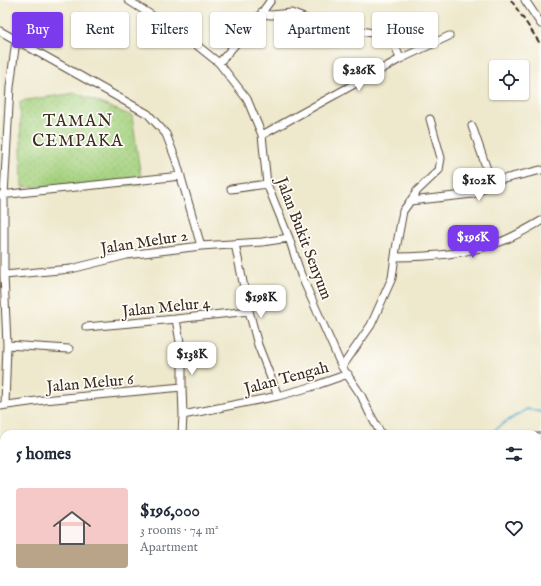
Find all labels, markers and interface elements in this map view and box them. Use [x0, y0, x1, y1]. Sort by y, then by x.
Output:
chip: Buy [12, 12, 63, 48]
chip: Rent [71, 12, 129, 48]
chip: Filters [137, 12, 202, 48]
chip: New [210, 12, 266, 48]
chip: Apartment [274, 12, 364, 48]
chip: House [372, 12, 438, 48]
pin: $286K [331, 58, 387, 92]
map controls [489, 60, 529, 100]
button: locate [489, 60, 529, 100]
text: $286K [342, 62, 376, 79]
district label: TAMAN CEMPAKA [32, 111, 124, 152]
pin: $102K [451, 168, 507, 202]
text: $102K [462, 172, 496, 189]
street label: Jalan Bukit Senyum [270, 173, 336, 303]
pin: $196K [445, 225, 501, 259]
street label: Jalan Melur 2 [97, 226, 189, 260]
text: $196K [457, 229, 489, 246]
pin: $198K [233, 285, 289, 319]
text: $198K [245, 289, 277, 306]
street label: Jalan Melur 4 [119, 293, 211, 323]
pin: $138K [164, 342, 220, 376]
text: $138K [176, 346, 208, 363]
street label: Jalan Tengah [240, 358, 331, 400]
street label: Jalan Melur 6 [44, 370, 135, 398]
icon: filters [503, 443, 525, 465]
text: 5 homes [16, 444, 71, 465]
text: $196,000 [140, 501, 200, 522]
icon: home [48, 504, 96, 552]
icon: heart [503, 517, 525, 539]
text: 3 rooms · 74 m² [140, 522, 219, 539]
text: Apartment [140, 539, 198, 556]

